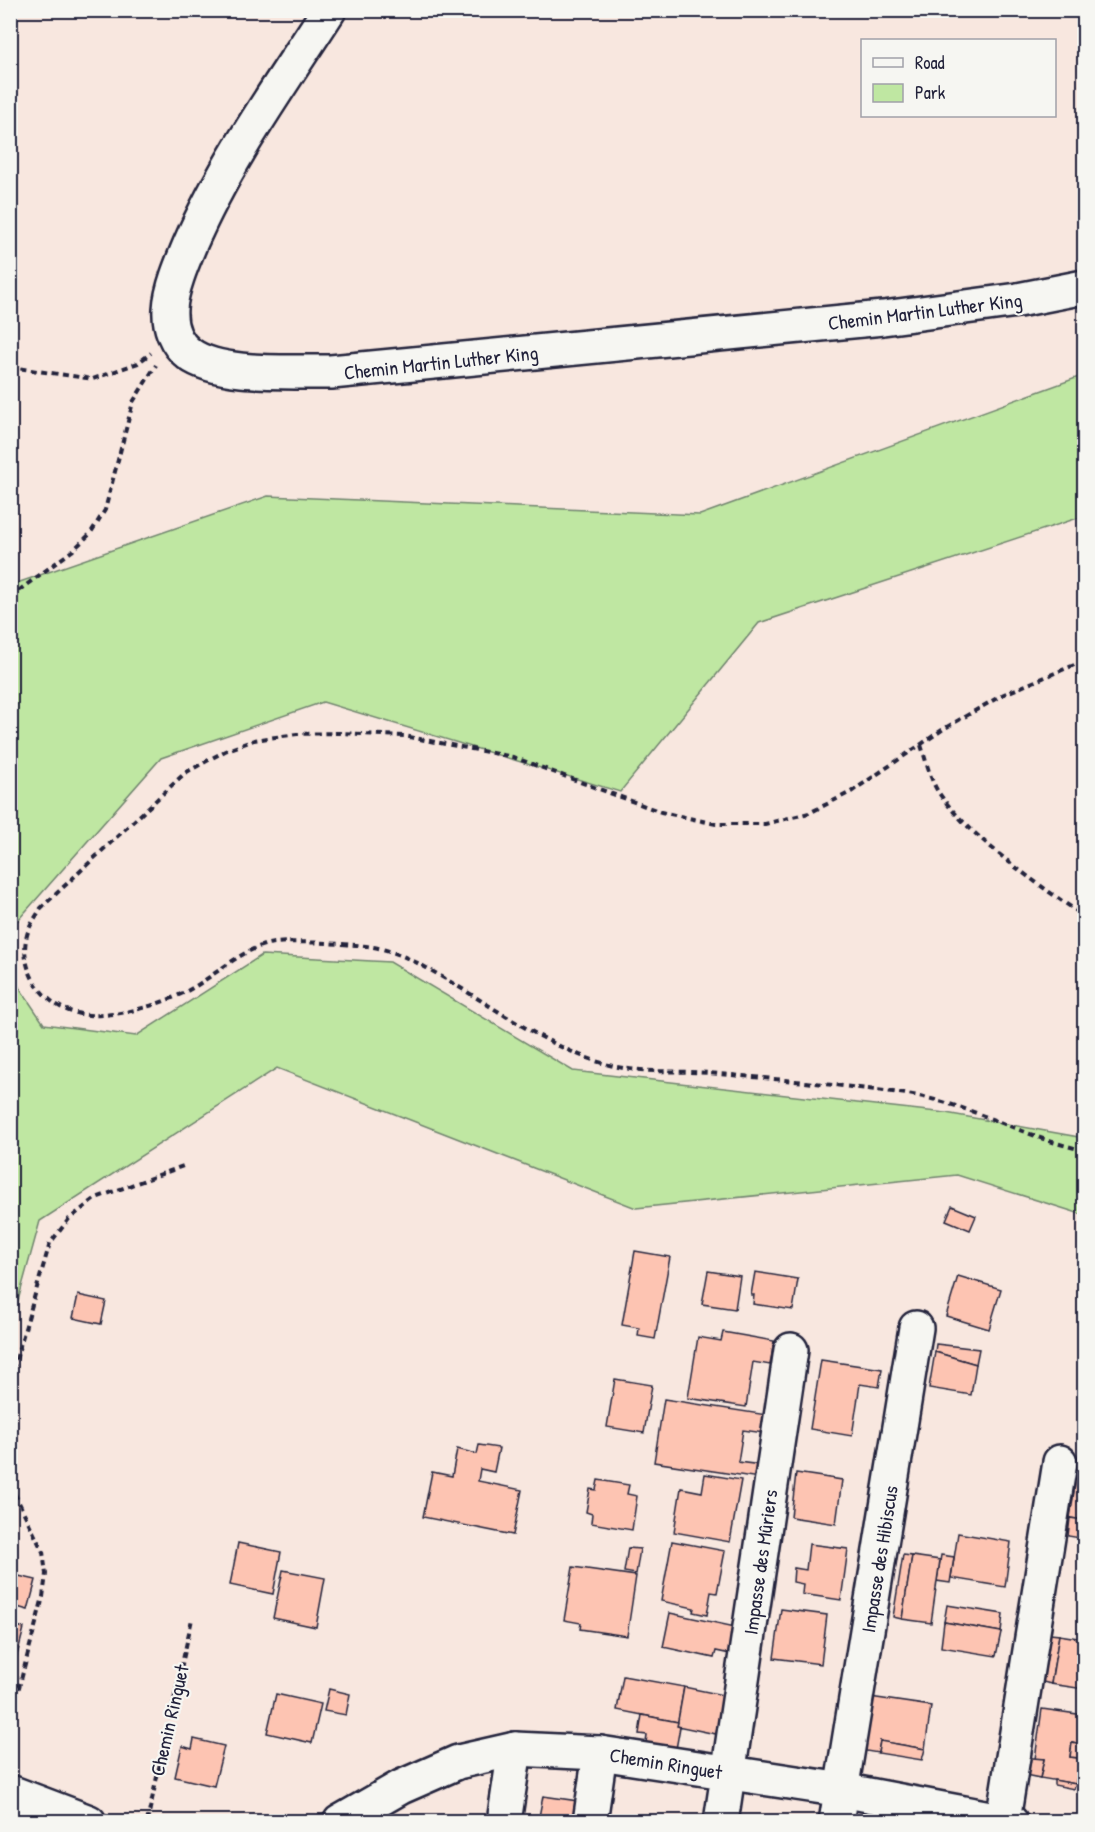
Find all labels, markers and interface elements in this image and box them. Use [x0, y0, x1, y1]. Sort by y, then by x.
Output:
legend [861, 39, 1056, 117]
text: Road [915, 50, 945, 75]
text: Park [915, 80, 946, 105]
street label: Chemin Martin Luther King [826, 286, 1024, 336]
street label: Chemin Martin Luther King [342, 338, 540, 386]
street label: Impasse des Hibiscus [854, 1483, 904, 1634]
street label: Impasse des Mûriers [736, 1487, 784, 1636]
street label: Chemin Ringuet [143, 1661, 195, 1778]
street label: Chemin Ringuet [608, 1741, 725, 1785]

